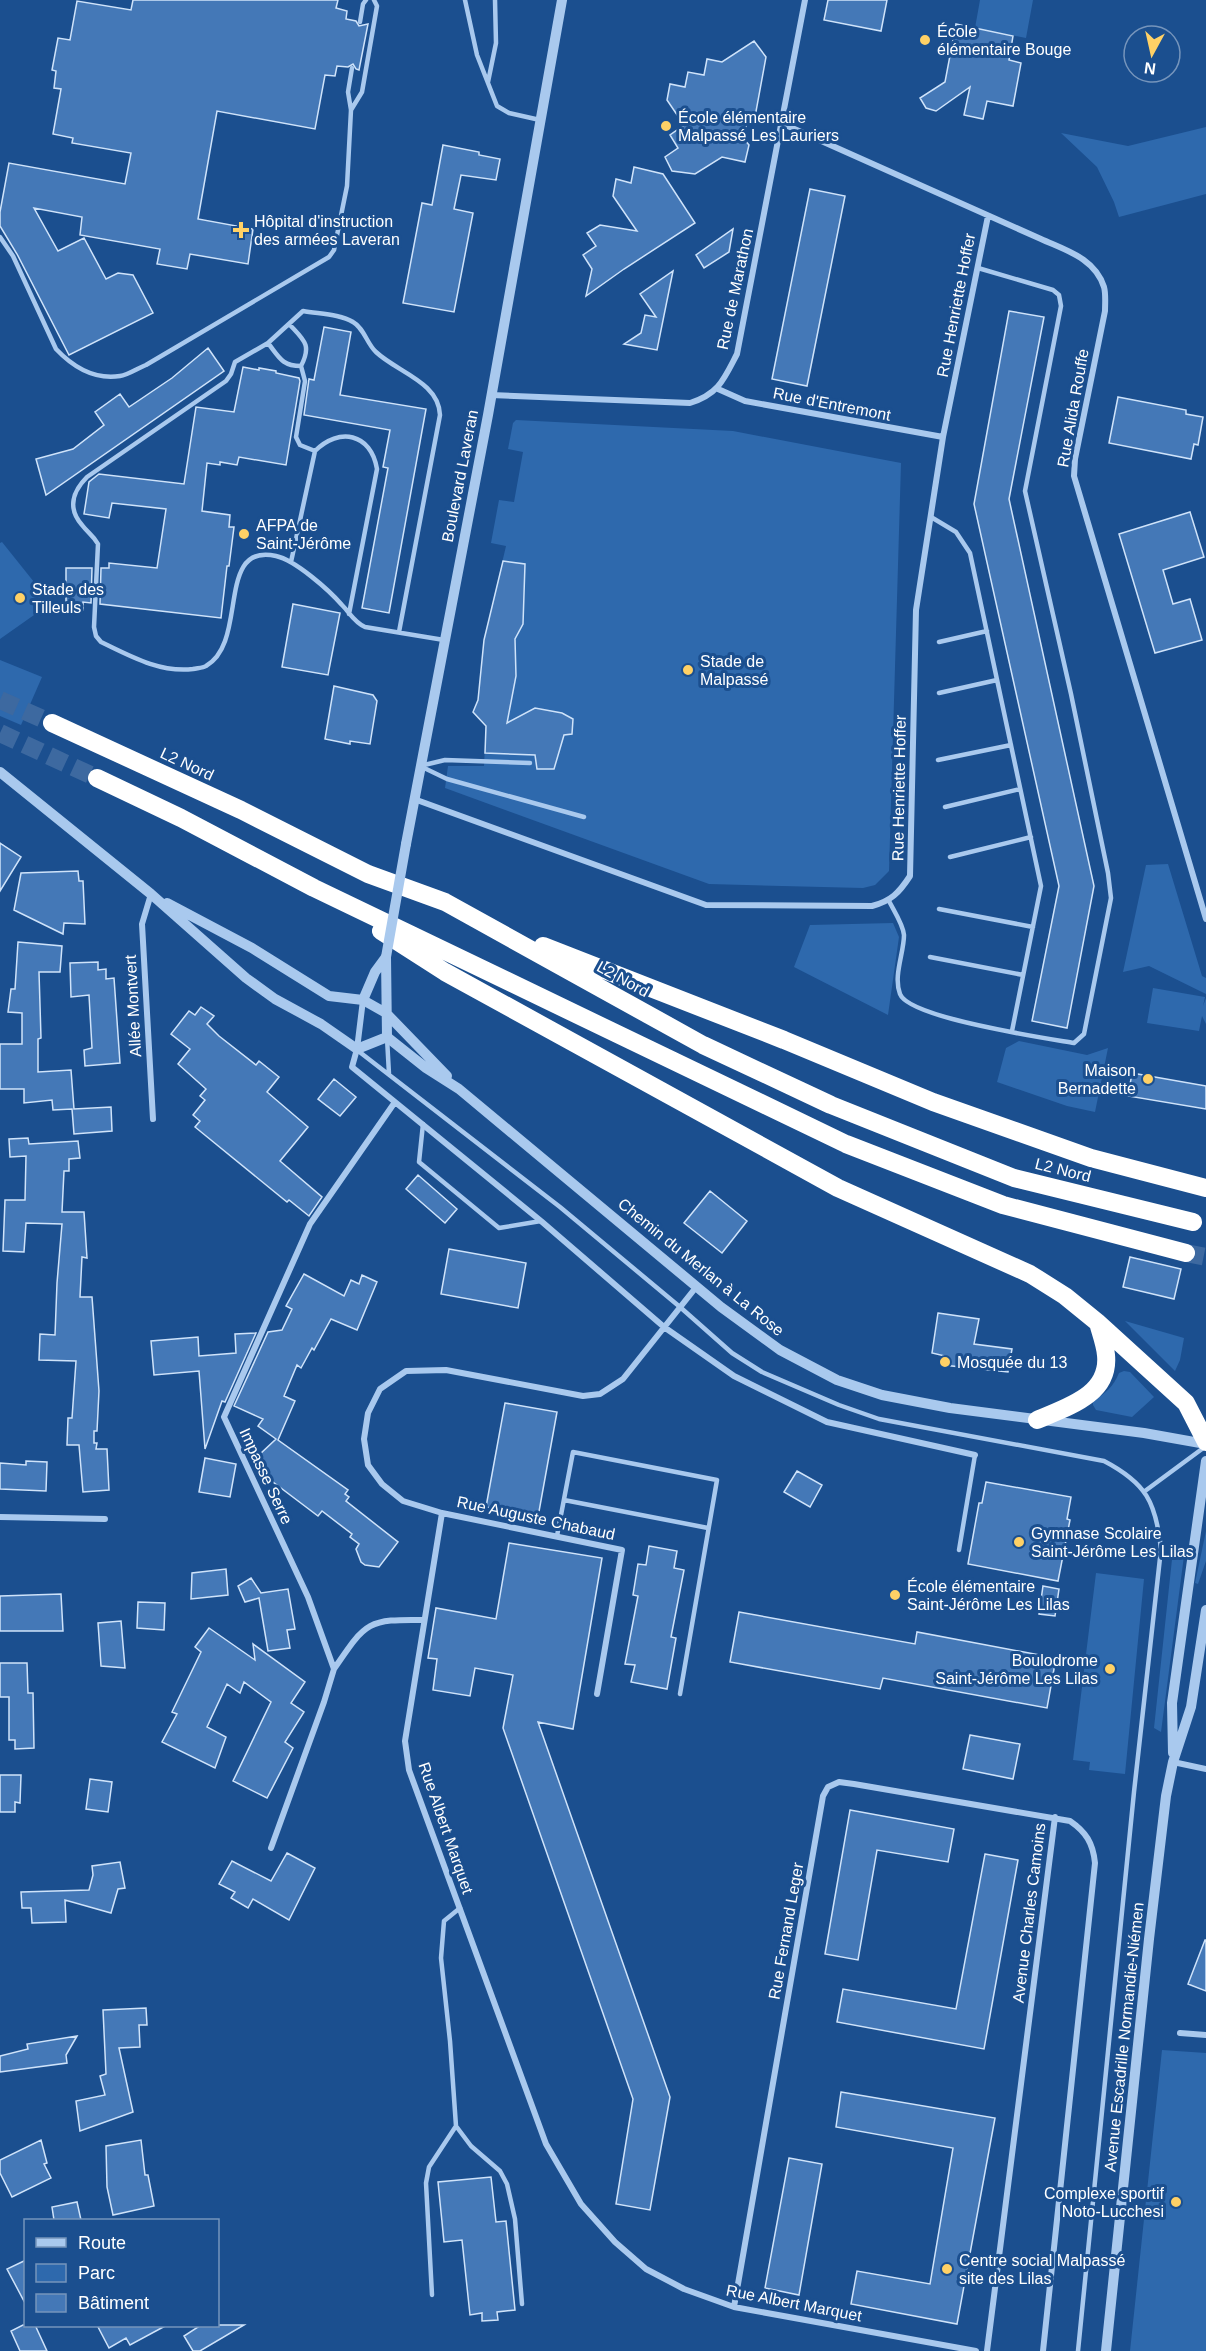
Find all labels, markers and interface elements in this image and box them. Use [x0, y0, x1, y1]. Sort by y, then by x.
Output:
place label: École élémentaire Bouge [937, 22, 1071, 58]
north arrow [1122, 24, 1182, 84]
marker: École élémentaire Bouge [918, 33, 932, 47]
text: N [1143, 59, 1157, 78]
place label: École élémentaire Malpassé Les Lauriers [678, 108, 839, 144]
marker: École élémentaire Malpassé Les Lauriers [659, 119, 673, 133]
place label: Hôpital d'instruction des armées Laveran [254, 213, 400, 248]
marker: Hôpital d'instruction des armées Laveran [232, 221, 250, 239]
street label: Rue de Marathon [714, 227, 756, 351]
street label: Rue Henriette Hoffer [934, 231, 978, 379]
street label: Rue Alida Rouffe [1054, 347, 1092, 468]
street label: Rue d'Entremont [772, 384, 893, 424]
street label: Boulevard Laveran [439, 408, 481, 544]
place label: AFPA de Saint-Jérôme [256, 517, 351, 552]
marker: AFPA de Saint-Jérôme [237, 527, 251, 541]
place label: Stade des Tilleuls [32, 581, 104, 616]
marker: Stade des Tilleuls [13, 591, 27, 605]
place label: Stade de Malpassé [700, 653, 769, 688]
marker: Stade de Malpassé [681, 663, 695, 677]
street label: Rue Henriette Hoffer [889, 714, 909, 861]
street label: L2 Nord [158, 744, 216, 784]
street label: Allée Montvert [122, 954, 144, 1058]
street label: L2 Nord [594, 958, 652, 1000]
place label: Maison Bernadette [1058, 1062, 1136, 1097]
marker: Maison Bernadette [1141, 1072, 1155, 1086]
street label: L2 Nord [1033, 1155, 1093, 1185]
street label: Chemin du Merlan à La Rose [615, 1195, 787, 1339]
place label: Mosquée du 13 [957, 1354, 1067, 1371]
marker: Mosquée du 13 [938, 1355, 952, 1369]
street label: Impasse Serre [236, 1425, 296, 1527]
street label: Rue Auguste Chabaud [455, 1493, 617, 1543]
place label: Gymnase Scolaire Saint-Jérôme Les Lilas [1031, 1525, 1194, 1560]
marker: Gymnase Scolaire Saint-Jérôme Les Lilas [1012, 1535, 1026, 1549]
place label: École élémentaire Saint-Jérôme Les Lilas [907, 1577, 1070, 1613]
marker: École élémentaire Saint-Jérôme Les Lilas [888, 1588, 902, 1602]
place label: Boulodrome Saint-Jérôme Les Lilas [935, 1652, 1098, 1687]
marker: Boulodrome Saint-Jérôme Les Lilas [1103, 1662, 1117, 1676]
street label: Rue Albert Marquet [416, 1760, 477, 1896]
street label: Avenue Charles Camoins [1010, 1822, 1048, 2004]
street label: Rue Fernand Leger [766, 1861, 807, 2001]
street label: Avenue Escadrille Normandie-Niémen [1101, 1901, 1147, 2173]
place label: Complexe sportif Noto-Lucchesi [1044, 2185, 1165, 2220]
marker: Complexe sportif Noto-Lucchesi [1169, 2195, 1183, 2209]
legend [24, 2219, 219, 2327]
text: Route [78, 2233, 126, 2253]
place label: Centre social Malpassé site des Lilas [959, 2252, 1125, 2287]
marker: Centre social Malpassé site des Lilas [940, 2262, 954, 2276]
text: Parc [78, 2263, 115, 2283]
street label: Rue Albert Marquet [725, 2282, 864, 2325]
text: Bâtiment [78, 2293, 149, 2313]

